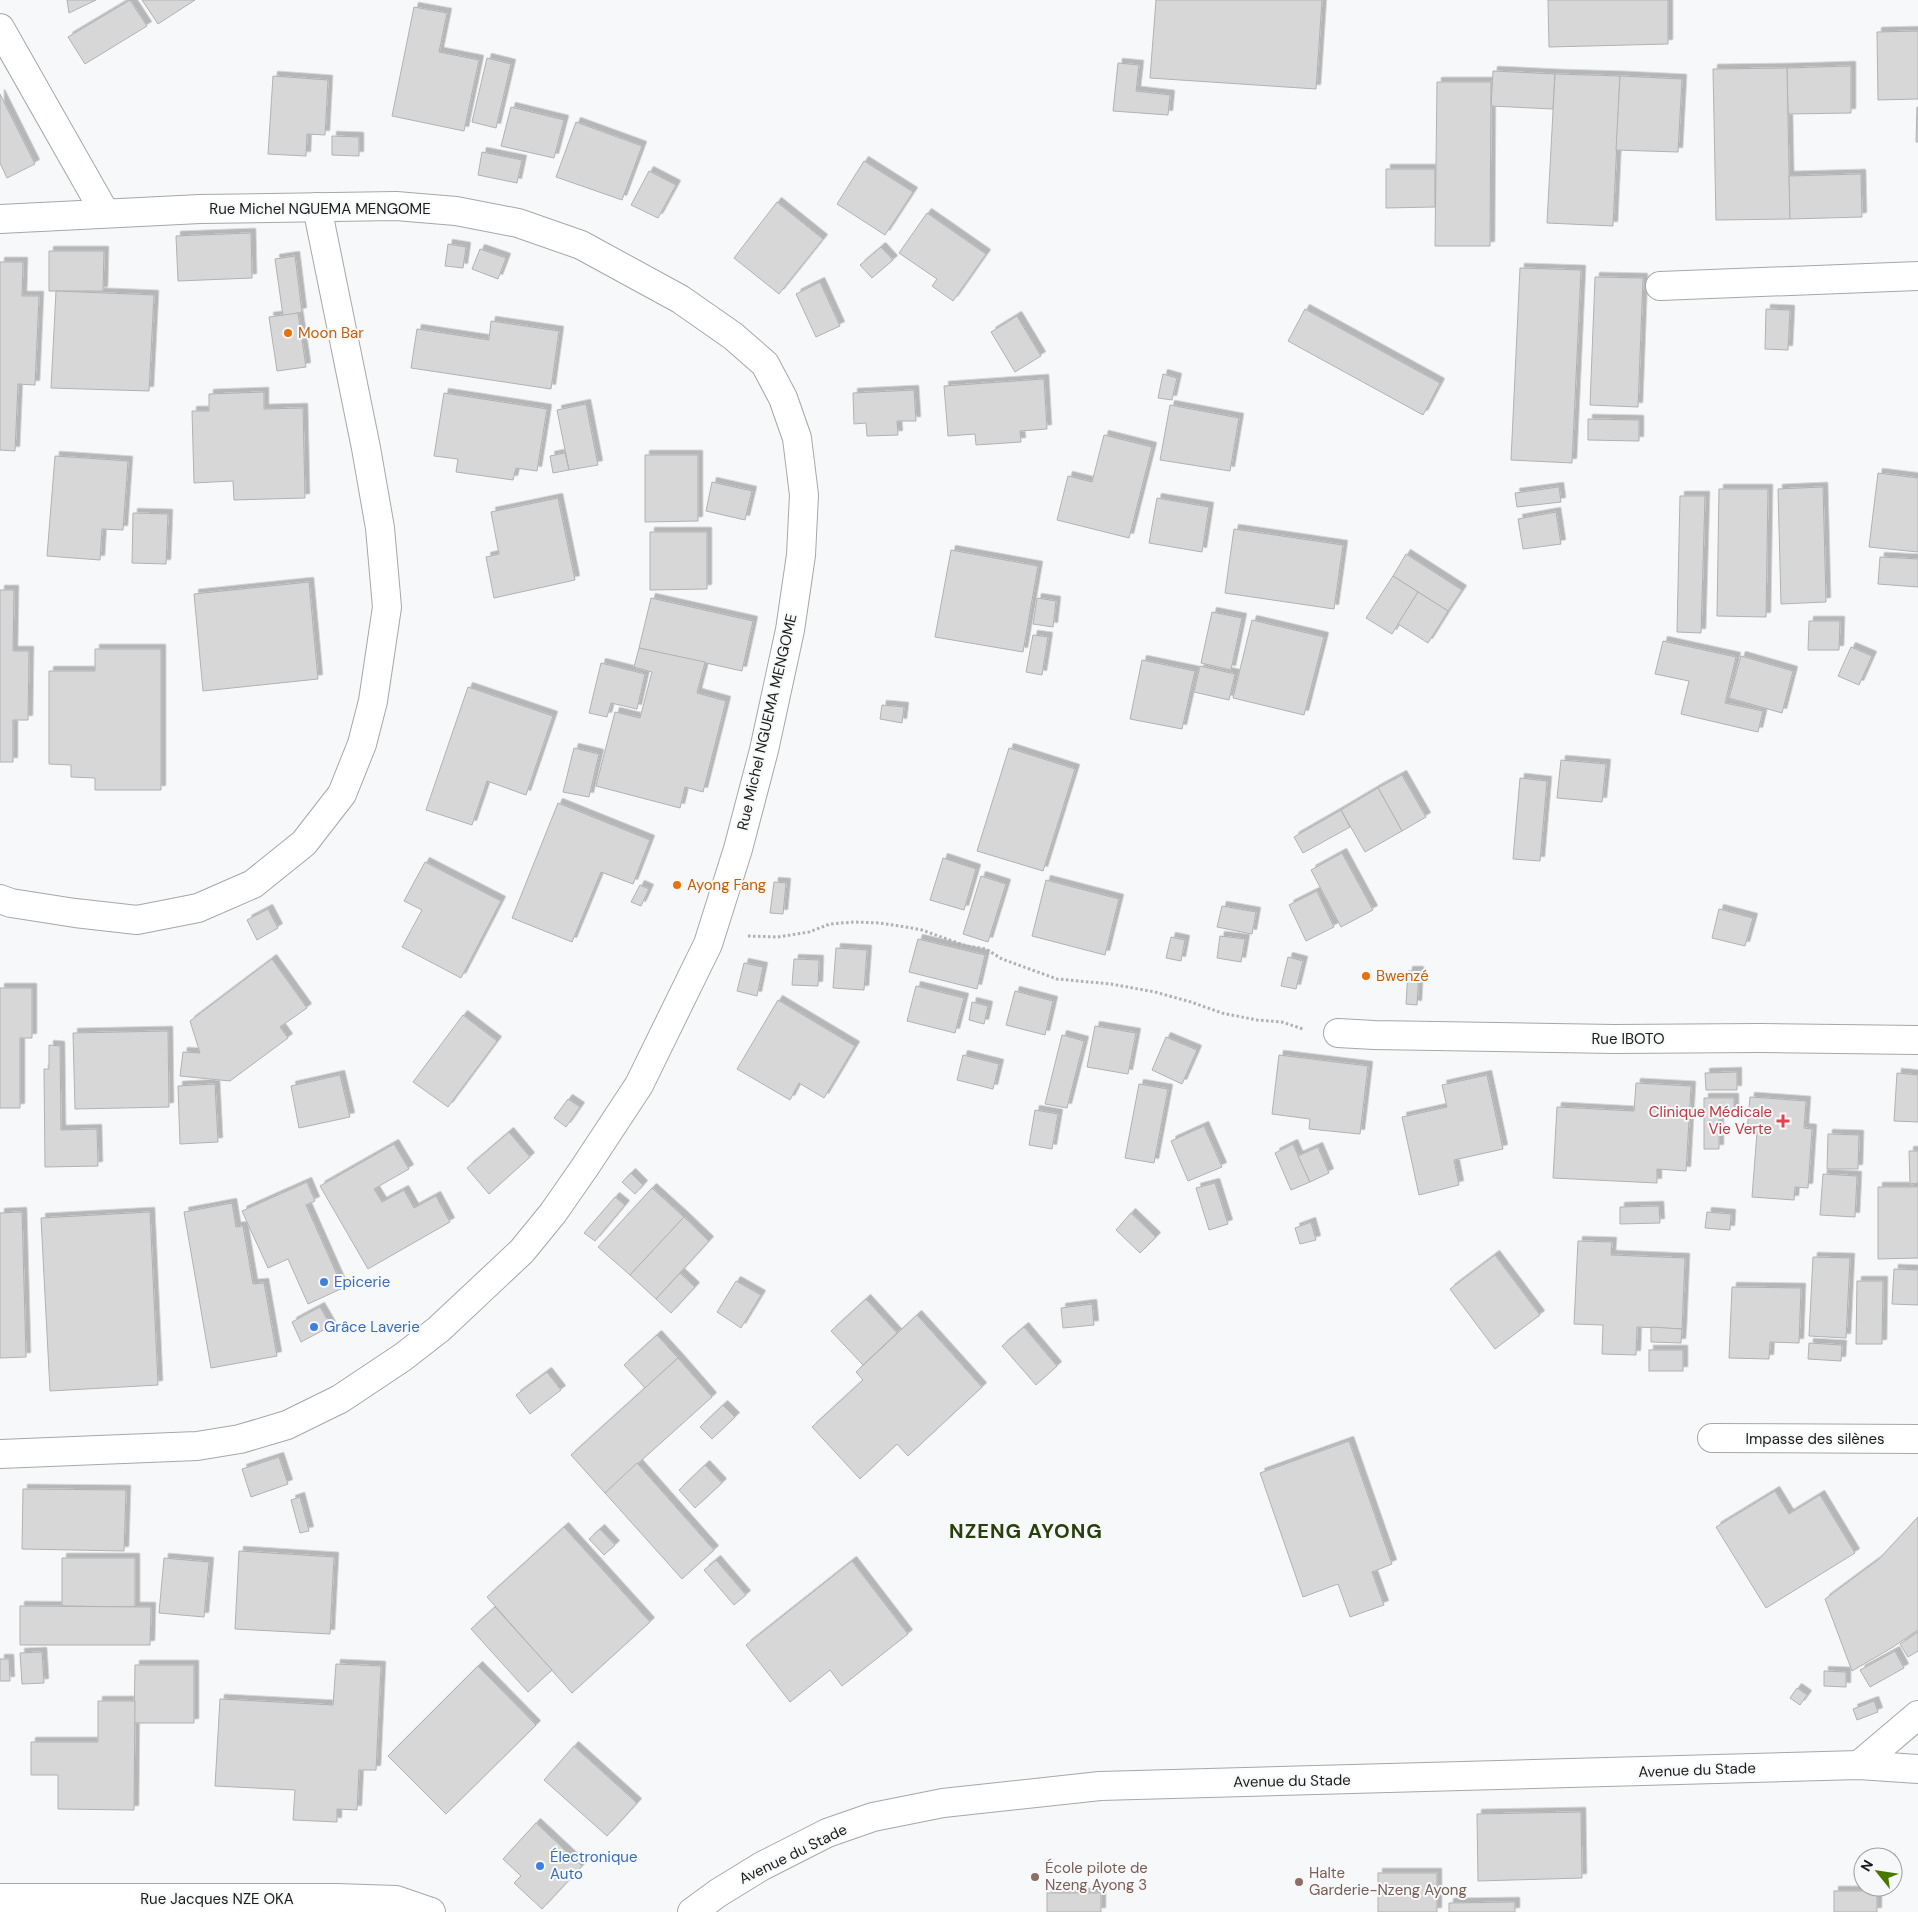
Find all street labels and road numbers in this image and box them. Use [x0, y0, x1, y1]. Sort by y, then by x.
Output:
street label: Rue Michel NGUEMA MENGOME [209, 199, 431, 219]
street label: Rue Michel NGUEMA MENGOME [732, 612, 802, 832]
street label: Rue IBOTO [1591, 1029, 1665, 1049]
street label: Impasse des silènes [1745, 1429, 1885, 1449]
street label: Avenue du Stade [1638, 1758, 1756, 1782]
street label: Avenue du Stade [1233, 1770, 1351, 1792]
street label: Avenue du Stade [736, 1819, 850, 1889]
street label: Rue Jacques NZE OKA [140, 1889, 294, 1909]

